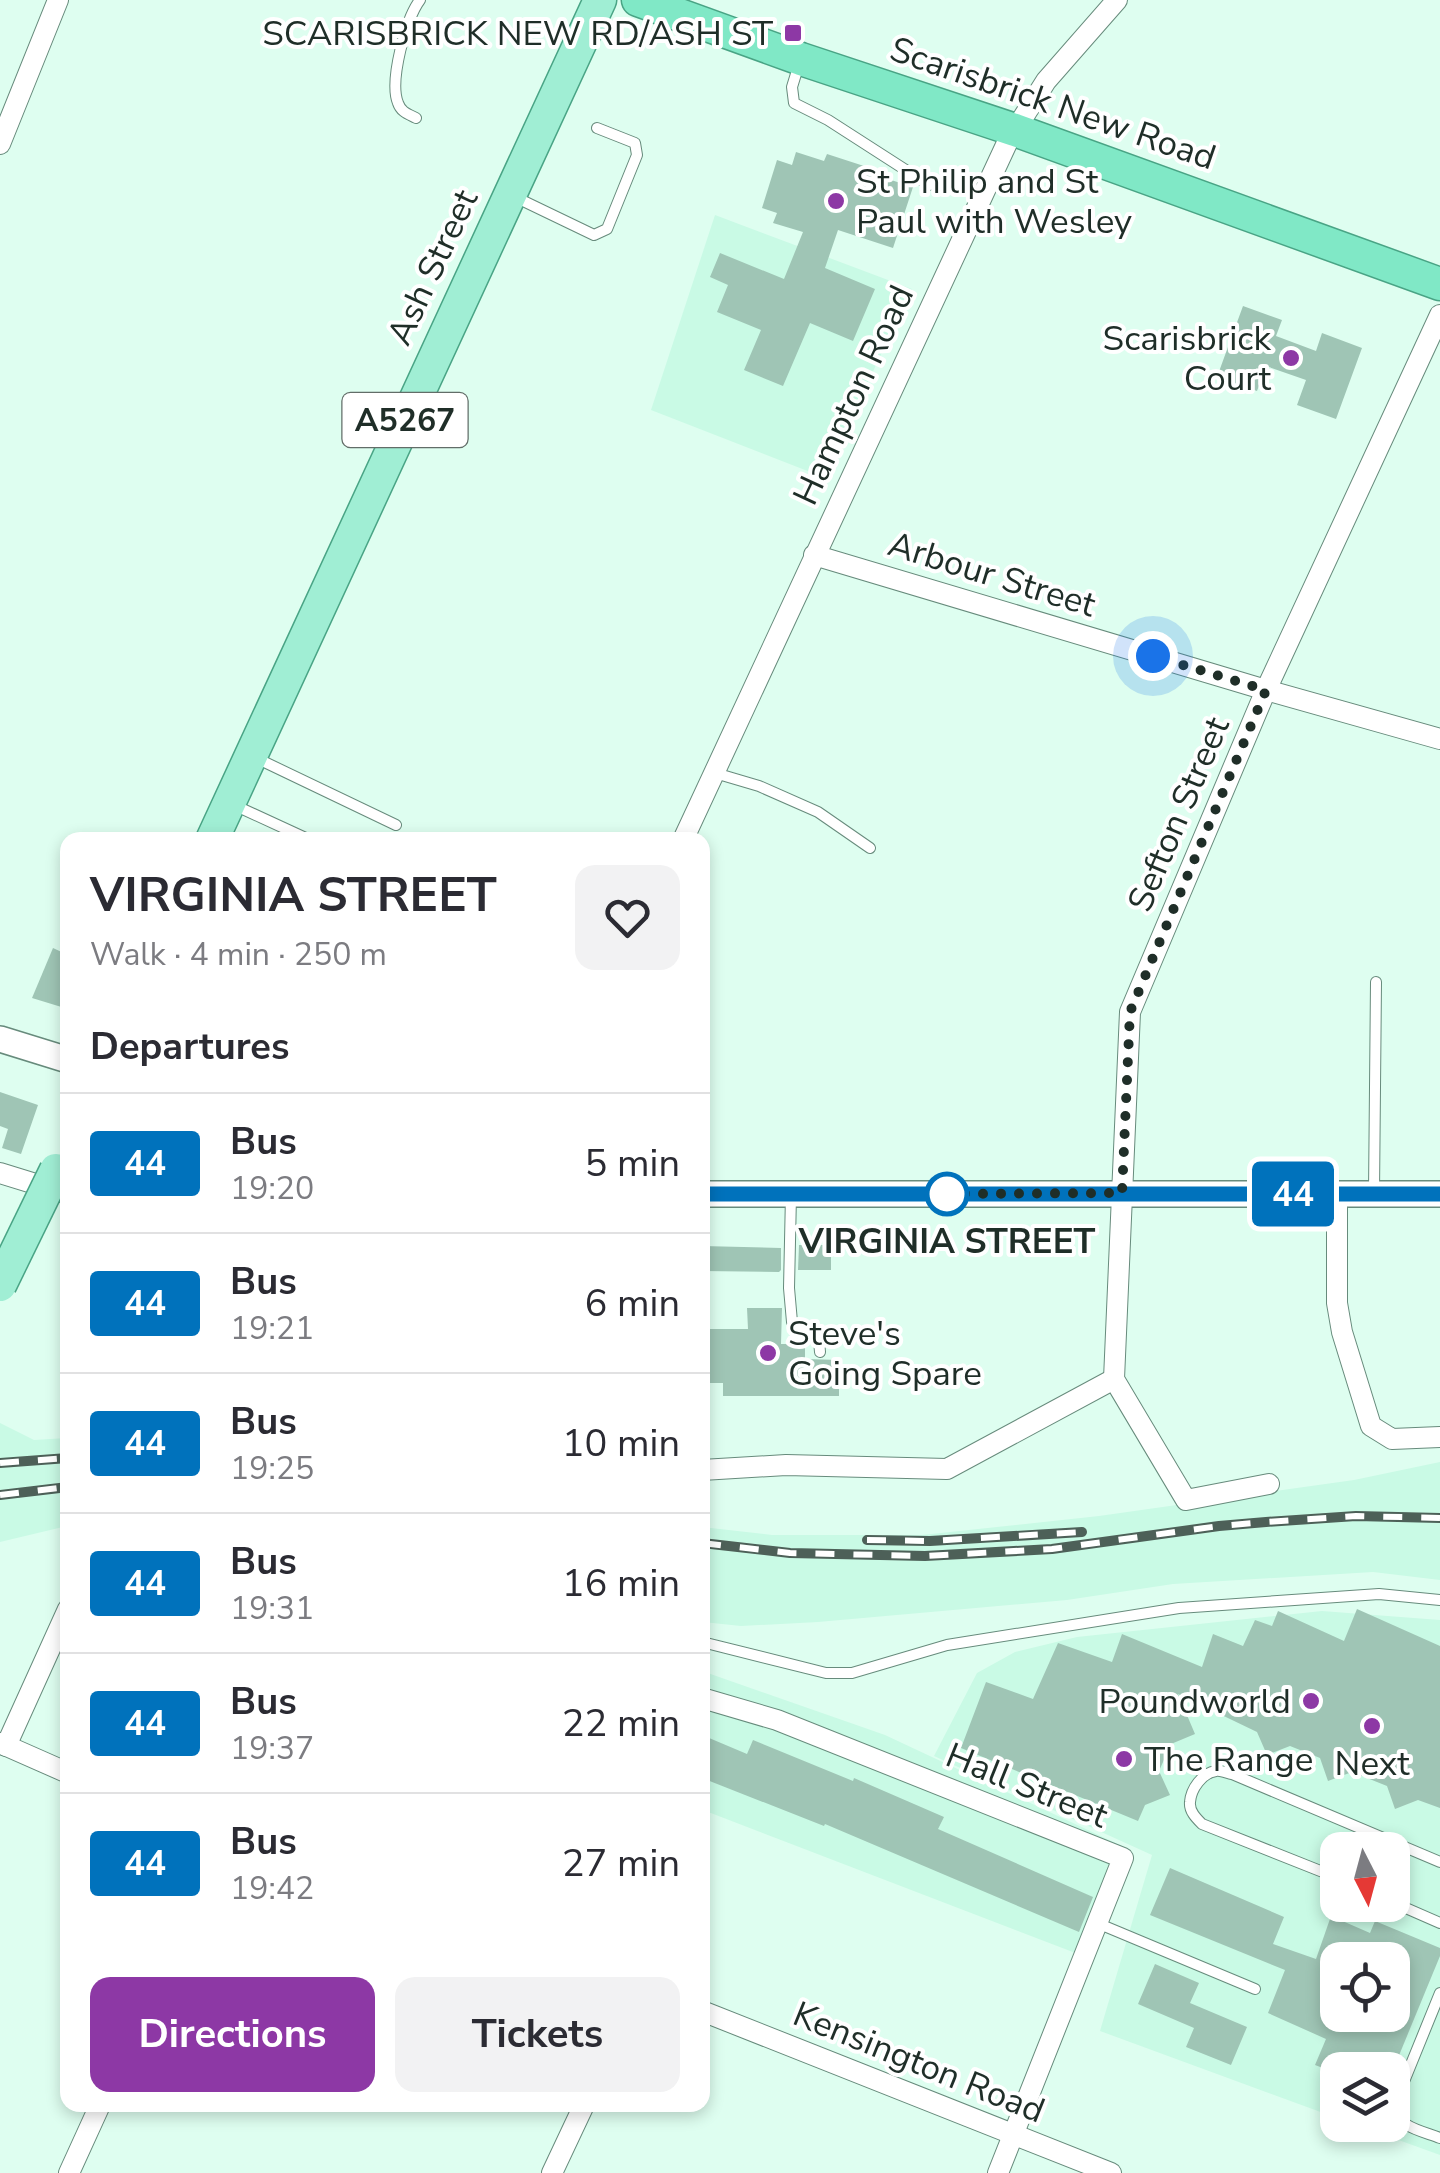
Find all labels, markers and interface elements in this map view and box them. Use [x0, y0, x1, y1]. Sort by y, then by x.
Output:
place label: SCARISBRICK NEW RD/ASH ST [262, 10, 773, 57]
marker: SCARISBRICK NEW RD/ASH ST [782, 22, 804, 44]
street label: Scarisbrick New Road [884, 26, 1222, 181]
place label: St Philip and St Paul with Wesley [856, 158, 1132, 245]
street label: Ash Street [376, 181, 489, 353]
marker: St Philip and St Paul with Wesley [825, 190, 847, 212]
street label: Hampton Road [782, 278, 925, 513]
place label: Scarisbrick Court [1103, 315, 1272, 402]
marker: Scarisbrick Court [1280, 347, 1302, 369]
road number: A5267 [342, 393, 468, 447]
street label: Arbour Street [882, 521, 1102, 629]
your location [1128, 631, 1178, 681]
street label: Sefton Street [1116, 709, 1241, 919]
text: VIRGINIA STREET [90, 862, 496, 928]
button: heart [575, 865, 680, 970]
text: Walk · 4 min · 250 m [90, 933, 387, 976]
text: Departures [90, 1021, 289, 1072]
text: Bus [230, 1116, 297, 1167]
text: 5 min [585, 1138, 680, 1189]
text: 44 [124, 1140, 166, 1187]
line badge: 44 [1248, 1162, 1338, 1226]
text: 19:20 [230, 1167, 314, 1210]
text: 44 [1272, 1171, 1314, 1218]
marker: VIRGINIA STREET [926, 1173, 968, 1215]
place label: VIRGINIA STREET [798, 1218, 1095, 1265]
text: Bus [230, 1256, 297, 1307]
text: 6 min [585, 1278, 680, 1329]
text: 44 [124, 1280, 166, 1327]
text: 19:21 [230, 1307, 314, 1350]
place label: Steve's Going Spare [788, 1310, 982, 1397]
marker: Steve's Going Spare [757, 1342, 779, 1364]
text: Bus [230, 1396, 297, 1447]
text: 10 min [562, 1418, 680, 1469]
text: 44 [124, 1420, 166, 1467]
text: 19:25 [230, 1447, 314, 1490]
text: Bus [230, 1536, 297, 1587]
text: 16 min [562, 1558, 680, 1609]
text: 44 [124, 1560, 166, 1607]
text: 19:31 [230, 1587, 314, 1630]
text: Bus [230, 1676, 297, 1727]
place label: Poundworld [1098, 1678, 1291, 1725]
marker: Poundworld [1300, 1690, 1322, 1712]
text: 22 min [562, 1698, 680, 1749]
text: 44 [124, 1700, 166, 1747]
marker: Next [1361, 1715, 1383, 1737]
text: 19:37 [230, 1727, 314, 1770]
street label: Hall Street [939, 1732, 1115, 1839]
place label: The Range [1144, 1736, 1313, 1783]
place label: Next [1334, 1740, 1410, 1787]
marker: The Range [1113, 1748, 1135, 1770]
text: Bus [230, 1816, 297, 1867]
north arrow [1320, 1832, 1410, 1922]
map controls [1320, 1832, 1410, 2142]
text: 27 min [562, 1838, 680, 1889]
text: 44 [124, 1840, 166, 1887]
text: 19:42 [230, 1867, 314, 1910]
button: locate [1320, 1942, 1410, 2032]
button: Directions [90, 1977, 375, 2092]
button: Tickets [395, 1977, 680, 2092]
street label: Kensington Road [786, 1991, 1051, 2134]
button: layers [1320, 2052, 1410, 2142]

